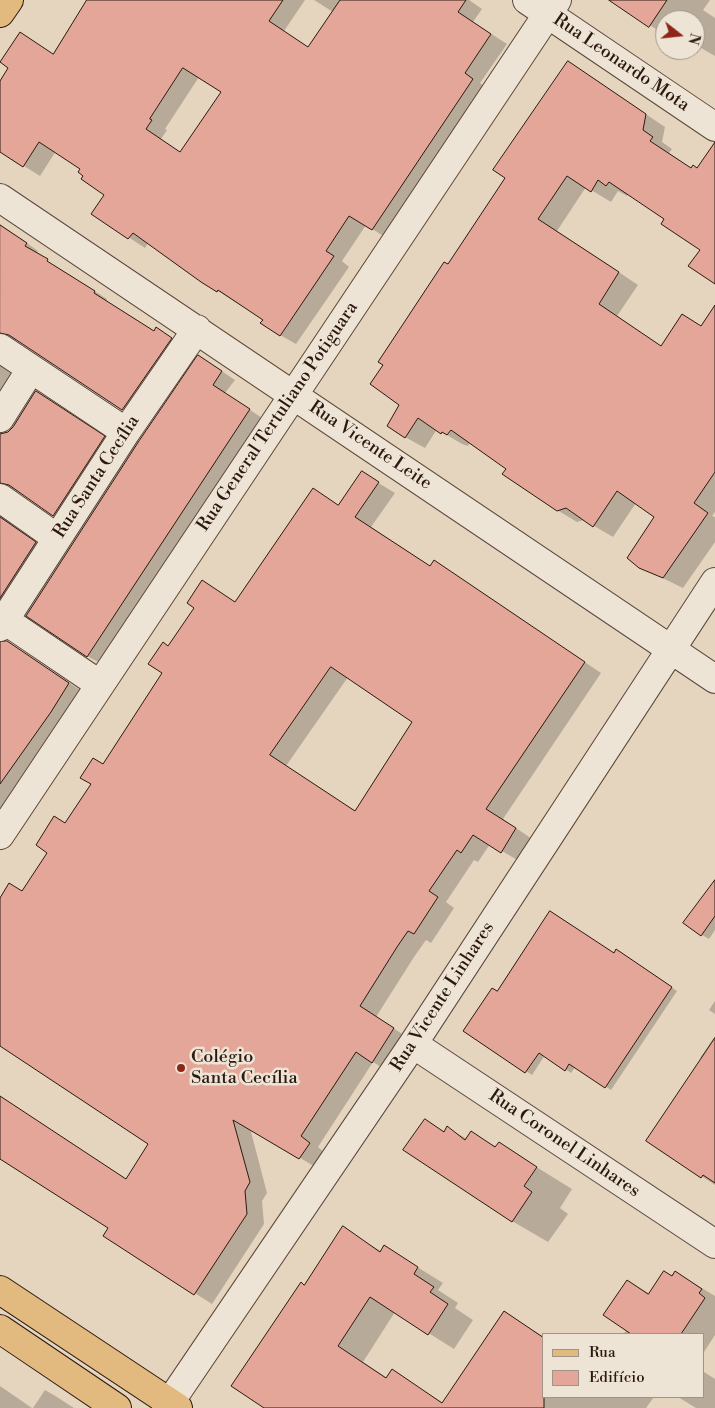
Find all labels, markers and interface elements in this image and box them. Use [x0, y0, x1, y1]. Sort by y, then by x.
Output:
street label: Rua Leonardo Mota [549, 9, 693, 117]
north arrow [655, 10, 705, 60]
text: N [683, 31, 704, 47]
street label: Rua General Tertuliano Potiguara [193, 298, 363, 536]
street label: Rua Vicente Leite [305, 397, 435, 495]
street label: Rua Santa Cecília [49, 412, 145, 542]
street label: Rua Vicente Linhares [386, 918, 500, 1076]
place label: Colégio Santa Cecília [191, 1047, 298, 1090]
marker: Colégio Santa Cecília [175, 1062, 187, 1074]
street label: Rua Coronel Linhares [484, 1085, 644, 1203]
legend [542, 1333, 705, 1398]
text: Rua [589, 1343, 616, 1362]
text: Edifício [589, 1368, 645, 1387]

